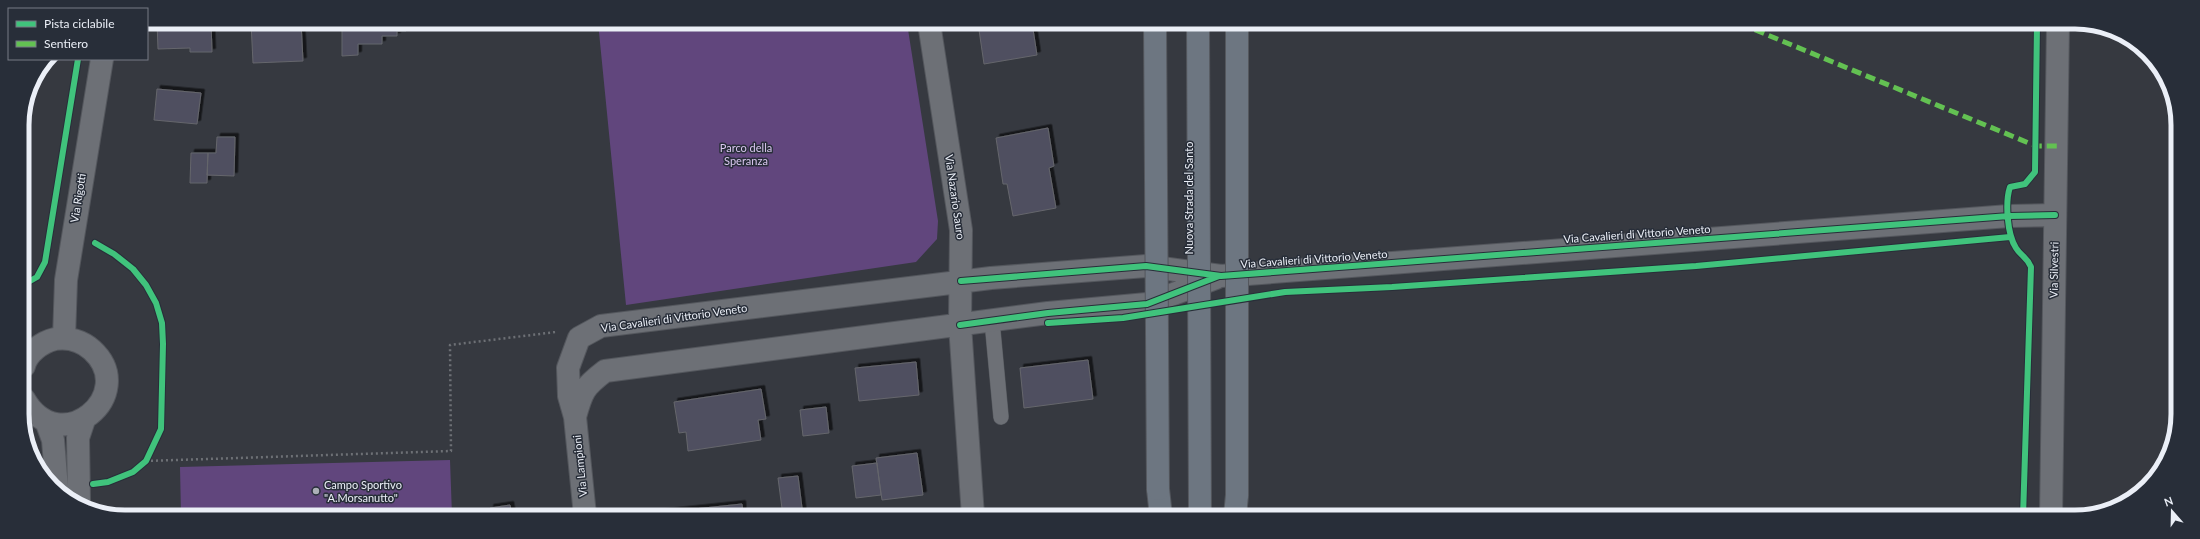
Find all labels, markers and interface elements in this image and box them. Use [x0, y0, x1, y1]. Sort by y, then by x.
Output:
legend [8, 8, 148, 60]
text: Pista ciclabile [44, 16, 115, 31]
text: Sentiero [44, 36, 88, 51]
park label: Parco della Speranza [720, 141, 772, 167]
street label: Nuova Strada del Santo [1182, 142, 1195, 254]
street label: Via Nazario Sauro [943, 154, 968, 240]
street label: Via Rigotti [67, 172, 88, 224]
street label: Via Cavalieri di Vittorio Veneto [1563, 222, 1711, 245]
street label: Via Silvestri [2047, 241, 2060, 298]
street label: Via Cavalieri di Vittorio Veneto [1240, 247, 1388, 270]
street label: Via Cavalieri di Vittorio Veneto [600, 301, 748, 334]
street label: Via Lampioni [570, 434, 589, 498]
place label: Campo Sportivo "A.Morsanutto" [324, 478, 402, 504]
marker: Campo Sportivo "A.Morsanutto" [311, 486, 321, 496]
north arrow [2152, 491, 2192, 531]
text: N [2162, 494, 2175, 509]

